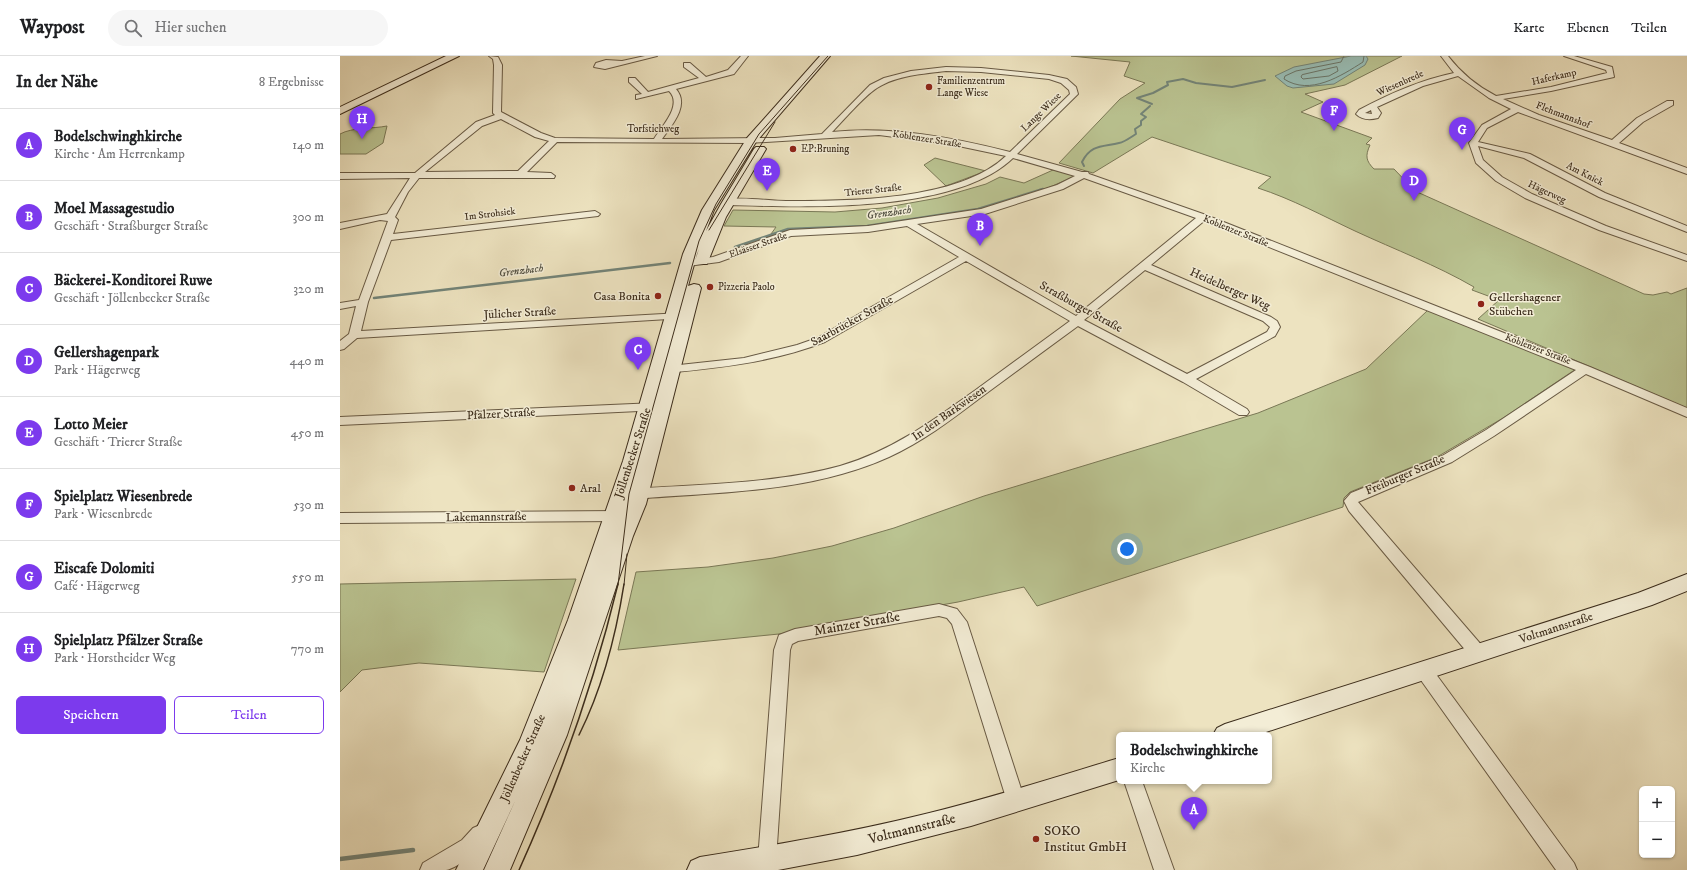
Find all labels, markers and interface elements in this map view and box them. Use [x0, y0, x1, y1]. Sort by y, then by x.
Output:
search box [108, 10, 388, 46]
text: Waypost [20, 16, 84, 39]
icon: search [122, 17, 144, 39]
text: Hier suchen [154, 18, 227, 37]
text: Karte [1513, 19, 1544, 37]
text: Ebenen [1566, 19, 1609, 37]
text: Teilen [1631, 19, 1667, 37]
street label: Haferkamp [1531, 66, 1577, 88]
street label: Wiesenbrede [1374, 67, 1425, 99]
text: In der Nähe [16, 71, 98, 93]
text: 8 Ergebnisse [259, 74, 324, 90]
place label: Familienzentrum Lange Wiese [937, 75, 1006, 99]
marker: Familienzentrum Lange Wiese [924, 82, 934, 92]
street label: Lange Wiese [1018, 90, 1064, 134]
pin: F [1321, 98, 1347, 131]
street label: Flehmannshof [1534, 99, 1594, 132]
pin: H [349, 106, 375, 139]
pin: G [1449, 117, 1475, 150]
street label: Torfstichweg [627, 123, 679, 135]
text: Bodelschwinghkirche [54, 127, 182, 146]
street label: Koblenzer Straße [892, 128, 962, 150]
text: A [25, 137, 33, 153]
text: 140 m [292, 137, 324, 153]
place label: EP:Bruning [801, 143, 849, 155]
marker: EP:Bruning [788, 144, 798, 154]
text: Kirche · Am Herrenkamp [54, 146, 185, 162]
pin: E [754, 158, 780, 191]
street label: Am Knick [1564, 160, 1606, 188]
pin: D [1401, 168, 1427, 201]
street label: Hägerweg [1526, 178, 1568, 206]
street label: Trierer Straße [844, 181, 902, 199]
text: Moel Massagestudio [54, 199, 174, 218]
water label: Grenzbach [866, 203, 912, 223]
street label: Im Strohsiek [464, 205, 516, 223]
text: B [25, 209, 33, 225]
text: 300 m [293, 209, 324, 225]
street label: Koblenzer Straße [1201, 212, 1271, 250]
pin: B [967, 213, 993, 246]
text: Geschäft · Straßburger Straße [54, 218, 208, 234]
street label: Elsässer Straße [727, 229, 789, 261]
water label: Grenzbach [498, 261, 544, 281]
street label: Heidelberger Weg [1187, 265, 1273, 314]
text: Bäckerei-Konditorei Ruwe [54, 271, 212, 290]
street label: Straßburger Straße [1037, 278, 1125, 336]
text: C [25, 281, 33, 297]
text: 320 m [293, 281, 324, 297]
place label: Pizzeria Paolo [718, 281, 775, 293]
marker: Pizzeria Paolo [705, 282, 715, 292]
place label: Casa Bonita [594, 289, 651, 304]
text: Geschäft · Jöllenbecker Straße [54, 290, 210, 306]
place label: Gellershagener Stübchen [1489, 290, 1561, 319]
marker: Casa Bonita [653, 291, 663, 301]
street label: Saarbrücker Straße [808, 292, 896, 350]
marker: Gellershagener Stübchen [1476, 299, 1486, 309]
street label: Jülicher Straße [482, 304, 557, 322]
street label: Koblenzer Straße [1503, 331, 1573, 367]
pin: C [625, 337, 651, 370]
text: Gellershagenpark [54, 343, 159, 362]
text: D [24, 353, 34, 369]
text: 440 m [289, 353, 324, 369]
text: Park · Hägerweg [54, 362, 140, 378]
street label: In den Barkwiesen [909, 381, 990, 444]
street label: Pfälzer Straße [466, 405, 536, 423]
street label: Jöllenbecker Straße [611, 406, 655, 501]
text: Lotto Meier [54, 415, 128, 434]
text: E [24, 425, 34, 441]
text: 450 m [291, 425, 324, 441]
text: Geschäft · Trierer Straße [54, 434, 182, 450]
street label: Freiburger Straße [1363, 451, 1447, 499]
place label: Aral [580, 481, 601, 496]
marker: Aral [567, 483, 577, 493]
text: Spielplatz Wiesenbrede [54, 487, 192, 506]
text: F [25, 497, 33, 513]
text: 530 m [293, 497, 324, 513]
text: Park · Wiesenbrede [54, 506, 152, 522]
street label: Lakemannstraße [445, 509, 527, 525]
your location [1117, 539, 1137, 559]
text: Eiscafe Dolomiti [54, 559, 154, 578]
text: G [24, 569, 34, 585]
text: 550 m [292, 569, 324, 585]
text: Café · Hägerweg [54, 578, 139, 594]
street label: Mainzer Straße [813, 608, 902, 640]
street label: Voltmannstraße [1516, 609, 1595, 647]
text: Spielplatz Pfälzer Straße [54, 631, 203, 650]
text: H [24, 641, 34, 657]
text: 770 m [291, 641, 324, 657]
text: Park · Horstheider Weg [54, 650, 175, 666]
button: Speichern [16, 696, 166, 734]
button: Teilen [174, 696, 324, 734]
street label: Jöllenbecker Straße [497, 712, 549, 805]
popup [1116, 732, 1272, 784]
text: Bodelschwinghkirche [1130, 741, 1258, 760]
text: Kirche [1130, 760, 1165, 776]
map controls [1639, 786, 1675, 858]
button: + [1639, 786, 1675, 822]
pin: A [1181, 797, 1207, 830]
street label: Voltmannstraße [866, 809, 958, 849]
place label: SOKO Institut GmbH [1044, 822, 1127, 856]
button: − [1639, 822, 1675, 858]
marker: SOKO Institut GmbH [1031, 834, 1041, 844]

